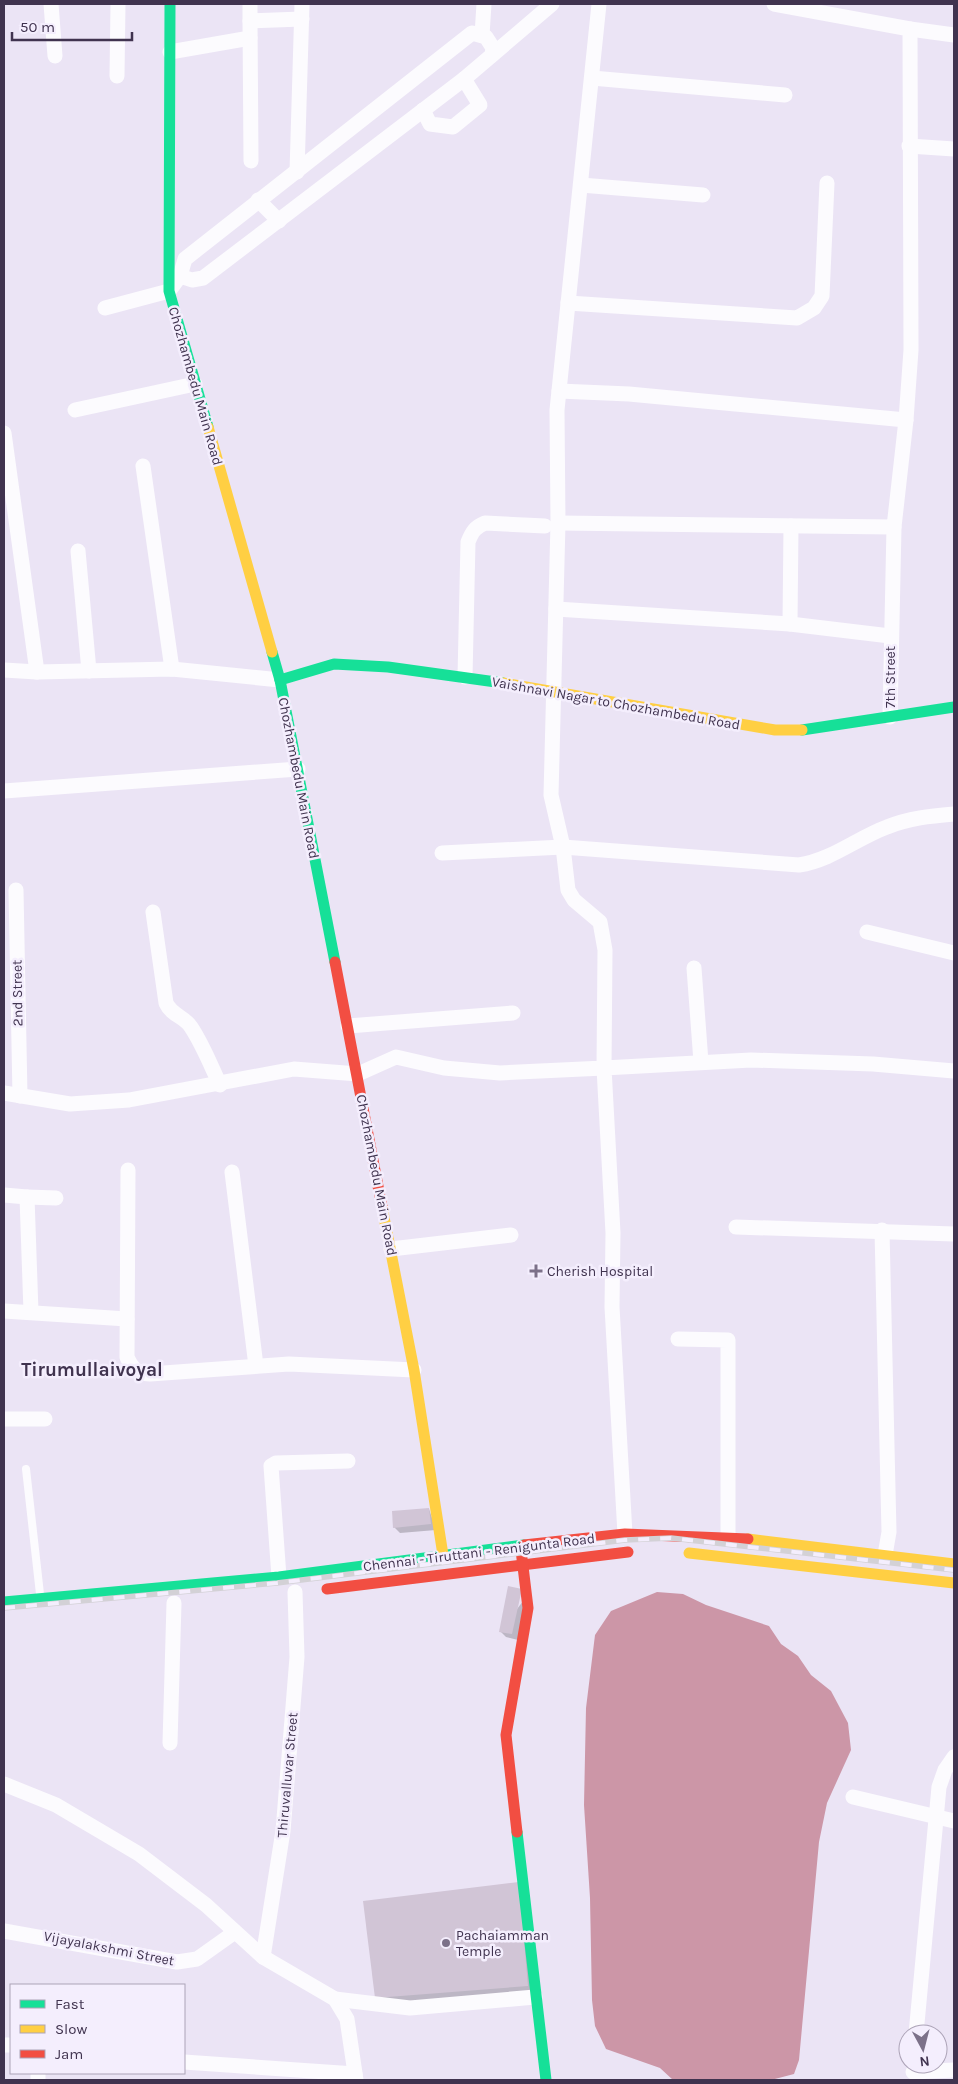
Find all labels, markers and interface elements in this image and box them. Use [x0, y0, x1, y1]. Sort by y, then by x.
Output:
scale bar [12, 10, 132, 42]
text: 50 m [20, 18, 55, 36]
street label: Chozhambedu Main Road [165, 305, 226, 467]
street label: 7th Street [882, 646, 899, 708]
street label: Vaishnavi Nagar to Chozhambedu Road [490, 673, 741, 734]
street label: Chozhambedu Main Road [275, 696, 322, 860]
street label: 2nd Street [8, 960, 27, 1026]
street label: Chozhambedu Main Road [353, 1093, 400, 1257]
place label: Cherish Hospital [547, 1263, 653, 1280]
marker: Cherish Hospital [529, 1264, 543, 1278]
district label: Tirumullaivoyal [21, 1359, 163, 1381]
street label: Chennai - Tiruttani - Renigunta Road [362, 1530, 596, 1575]
street label: Thiruvalluvar Street [274, 1712, 301, 1838]
street label: Vijayalakshmi Street [42, 1927, 176, 1969]
place label: Pachaiamman Temple [456, 1927, 549, 1960]
marker: Pachaiamman Temple [440, 1937, 452, 1949]
legend [10, 1984, 185, 2074]
text: Fast [55, 1995, 85, 2013]
text: Slow [55, 2020, 87, 2038]
north arrow [898, 2024, 948, 2074]
text: Jam [55, 2045, 83, 2063]
text: N [919, 2052, 931, 2070]

